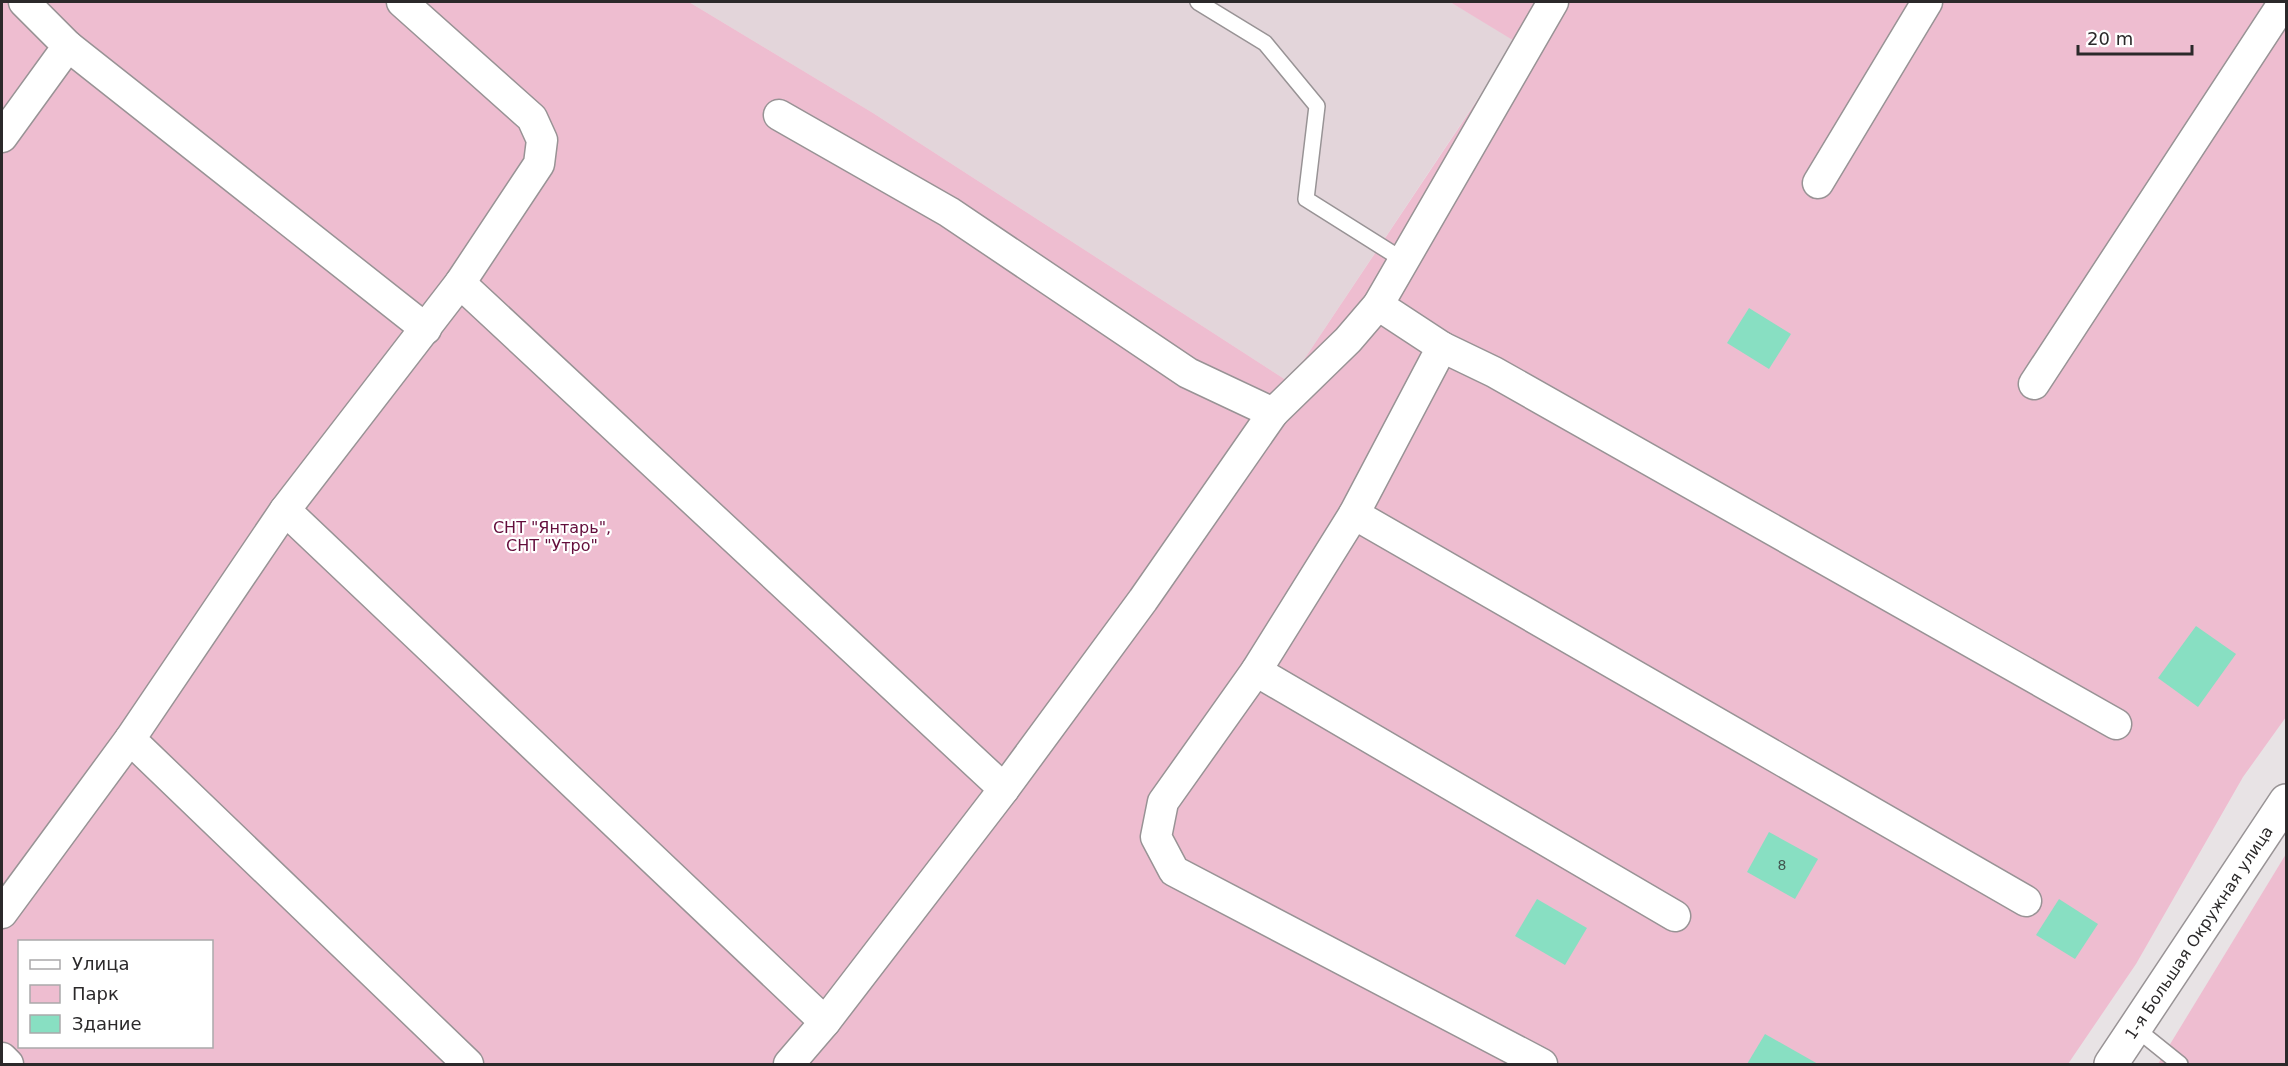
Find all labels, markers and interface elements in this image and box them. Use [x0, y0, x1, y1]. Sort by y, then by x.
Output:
scale bar [2078, 18, 2192, 56]
text: 20 m [2087, 28, 2133, 49]
park label: СНТ "Янтарь", СНТ "Утро" [493, 518, 611, 555]
street label: 1-я Большая Окружная улица [2121, 822, 2277, 1043]
house number: 8 [1778, 857, 1786, 873]
legend [18, 940, 213, 1048]
text: Улица [72, 953, 129, 974]
text: Парк [72, 983, 119, 1004]
text: Здание [72, 1013, 142, 1034]

